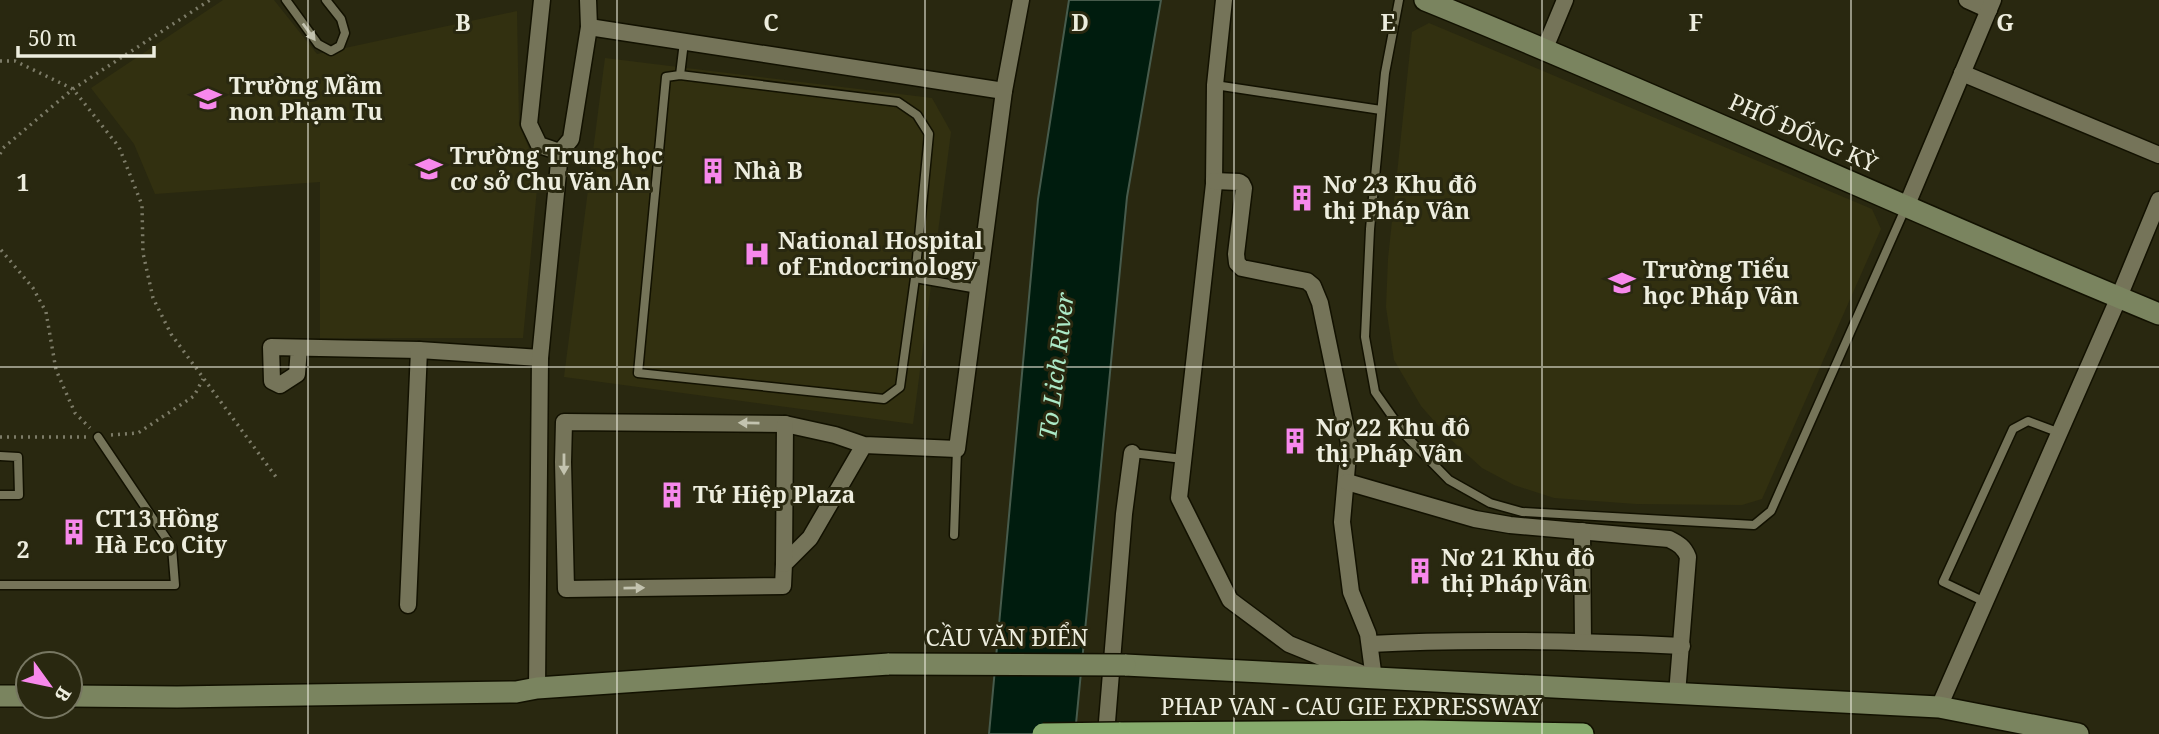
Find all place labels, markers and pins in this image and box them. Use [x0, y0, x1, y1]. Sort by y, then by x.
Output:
place label: Trường Mầm non Phạm Tu [229, 69, 383, 127]
school or university icon: Trường Mầm non Phạm Tu [193, 84, 223, 114]
place label: Trường Trung học cơ sở Chu Văn An [450, 139, 663, 197]
school or university icon: Trường Trung học cơ sở Chu Văn An [414, 154, 444, 184]
place label: Nhà B [734, 154, 803, 186]
building icon: Nhà B [698, 156, 728, 186]
place label: Nơ 23 Khu đô thị Pháp Vân [1323, 168, 1477, 226]
building icon: Nơ 23 Khu đô thị Pháp Vân [1287, 183, 1317, 213]
place label: National Hospital of Endocrinology [778, 224, 983, 282]
hospital icon: National Hospital of Endocrinology [742, 239, 772, 269]
place label: Trường Tiểu học Pháp Vân [1643, 253, 1799, 311]
school or university icon: Trường Tiểu học Pháp Vân [1607, 268, 1637, 298]
place label: Nơ 22 Khu đô thị Pháp Vân [1316, 411, 1470, 469]
building icon: Nơ 22 Khu đô thị Pháp Vân [1280, 426, 1310, 456]
place label: Tứ Hiệp Plaza [693, 478, 856, 510]
building icon: Tứ Hiệp Plaza [657, 480, 687, 510]
place label: CT13 Hồng Hà Eco City [95, 502, 228, 560]
building icon: CT13 Hồng Hà Eco City [59, 517, 89, 547]
place label: Nơ 21 Khu đô thị Pháp Vân [1441, 541, 1595, 599]
building icon: Nơ 21 Khu đô thị Pháp Vân [1405, 556, 1435, 586]

